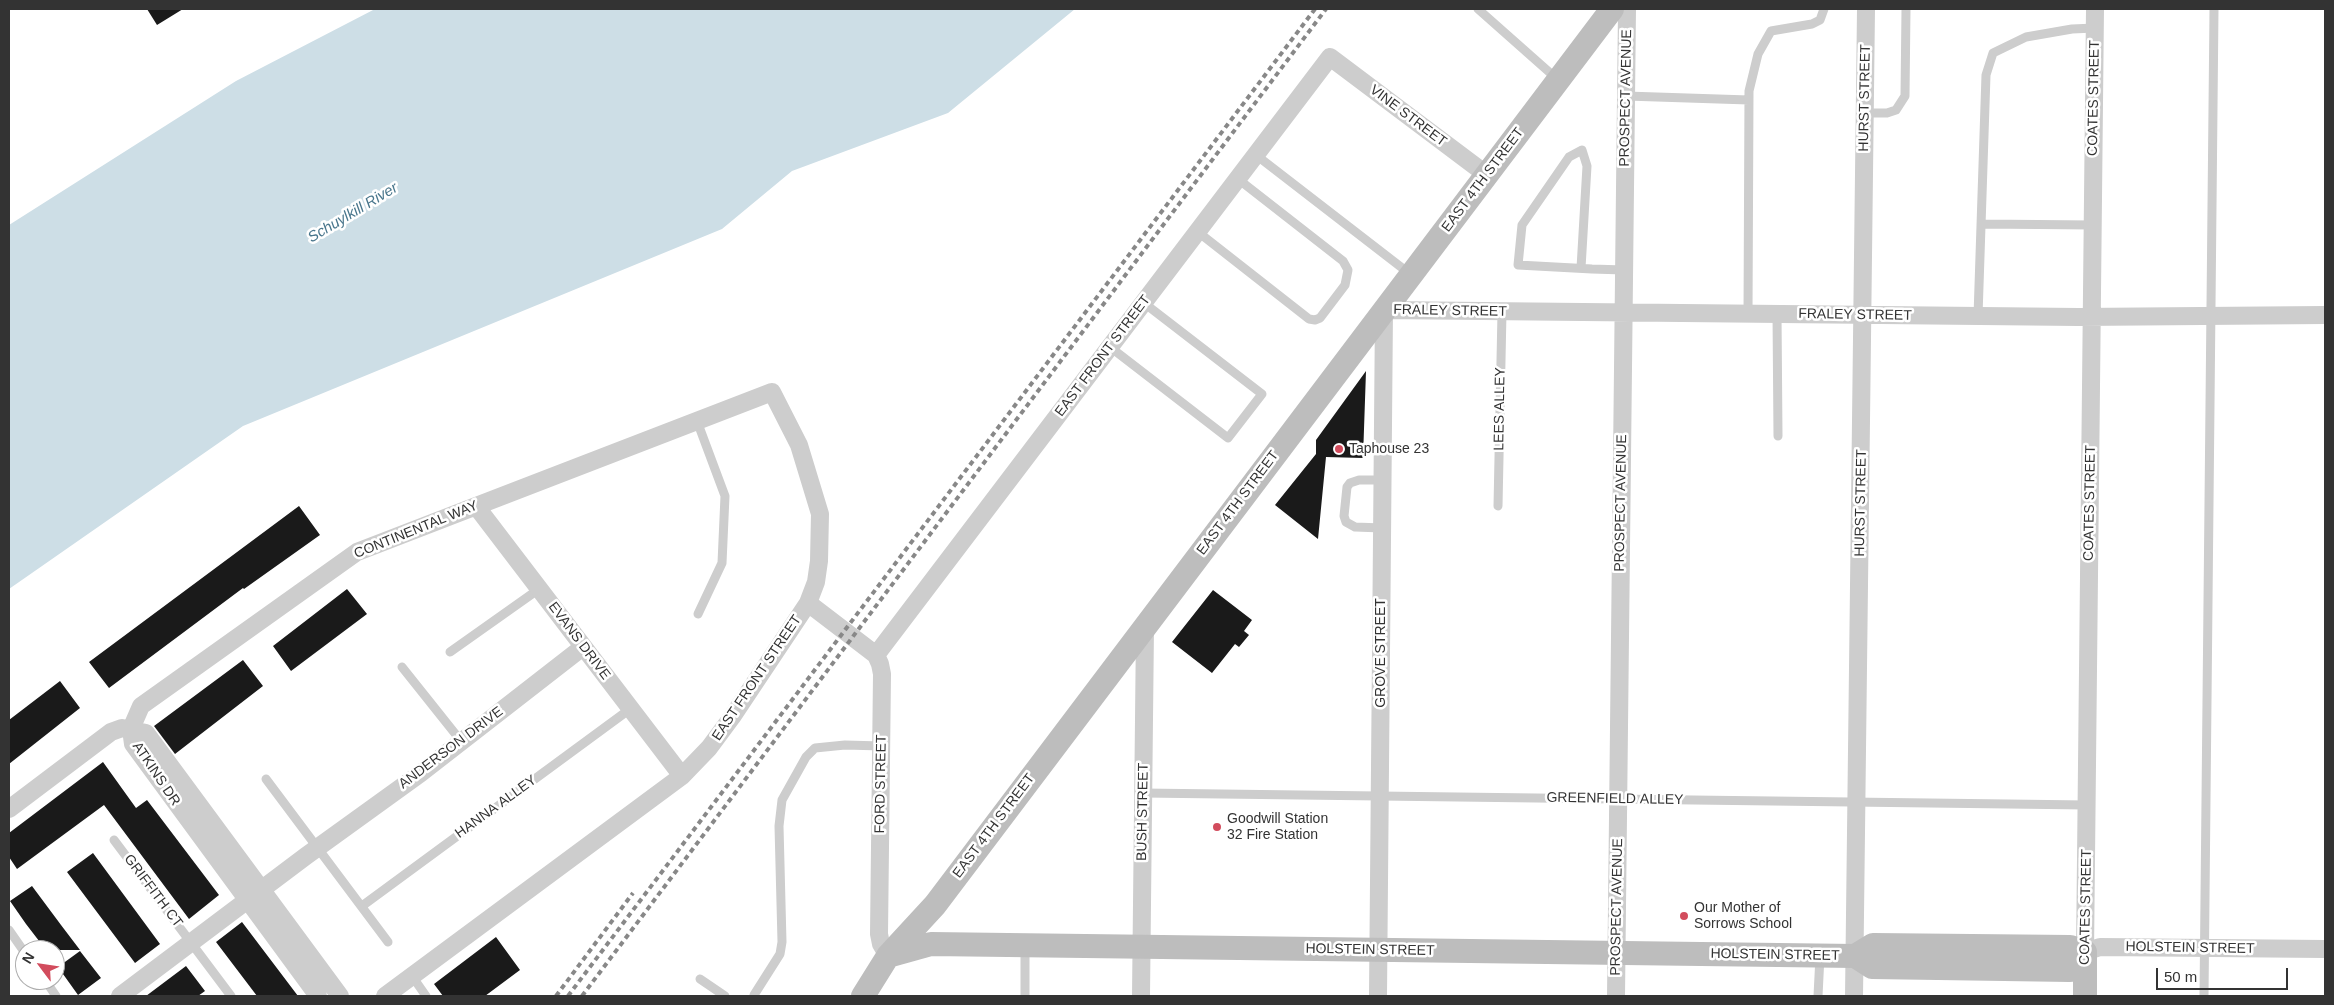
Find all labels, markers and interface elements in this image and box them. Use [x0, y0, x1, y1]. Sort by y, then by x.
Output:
street label: PROSPECT AVENUE [1616, 29, 1636, 167]
street label: COATES STREET [2085, 40, 2103, 156]
street label: HURST STREET [1856, 44, 1874, 152]
street label: VINE STREET [1366, 82, 1450, 150]
street label: EAST 4TH STREET [1438, 125, 1528, 235]
water label: Schuylkill River [305, 179, 401, 247]
street label: EAST FRONT STREET [1052, 292, 1154, 420]
street label: FRALEY STREET [1393, 302, 1507, 320]
street label: FRALEY STREET [1798, 306, 1912, 324]
street label: LEES ALLEY [1491, 367, 1509, 451]
street label: PROSPECT AVENUE [1611, 434, 1631, 572]
place label: Taphouse 23 [1349, 441, 1429, 457]
marker: Taphouse 23 [1333, 443, 1345, 455]
street label: COATES STREET [2081, 445, 2099, 561]
street label: EAST 4TH STREET [1193, 448, 1283, 558]
street label: HURST STREET [1852, 449, 1870, 557]
street label: CONTINENTAL WAY [352, 497, 480, 563]
street label: GROVE STREET [1373, 598, 1389, 708]
street label: EVANS DRIVE [544, 599, 614, 683]
street label: EAST FRONT STREET [709, 612, 805, 744]
street label: ANDERSON DRIVE [396, 703, 506, 793]
street label: FORD STREET [872, 734, 890, 834]
street label: ATKINS DR [128, 739, 184, 809]
street label: BUSH STREET [1134, 763, 1152, 861]
street label: EAST 4TH STREET [949, 771, 1039, 881]
street label: HANNA ALLEY [452, 772, 540, 842]
street label: GREENFIELD ALLEY [1546, 789, 1684, 809]
place label: Goodwill Station 32 Fire Station [1227, 811, 1328, 844]
marker: Goodwill Station 32 Fire Station [1211, 821, 1223, 833]
street label: PROSPECT AVENUE [1607, 838, 1627, 976]
street label: COATES STREET [2077, 849, 2095, 965]
street label: GRIFFITH CT [120, 851, 186, 931]
place label: Our Mother of Sorrows School [1694, 900, 1792, 932]
marker: Our Mother of Sorrows School [1678, 910, 1690, 922]
street label: HOLSTEIN STREET [2125, 938, 2255, 958]
north arrow [15, 940, 65, 990]
street label: HOLSTEIN STREET [1305, 940, 1435, 960]
street label: HOLSTEIN STREET [1710, 945, 1840, 965]
text: N [19, 949, 37, 966]
scale bar [2159, 958, 2292, 990]
text: 50 m [2164, 968, 2197, 985]

